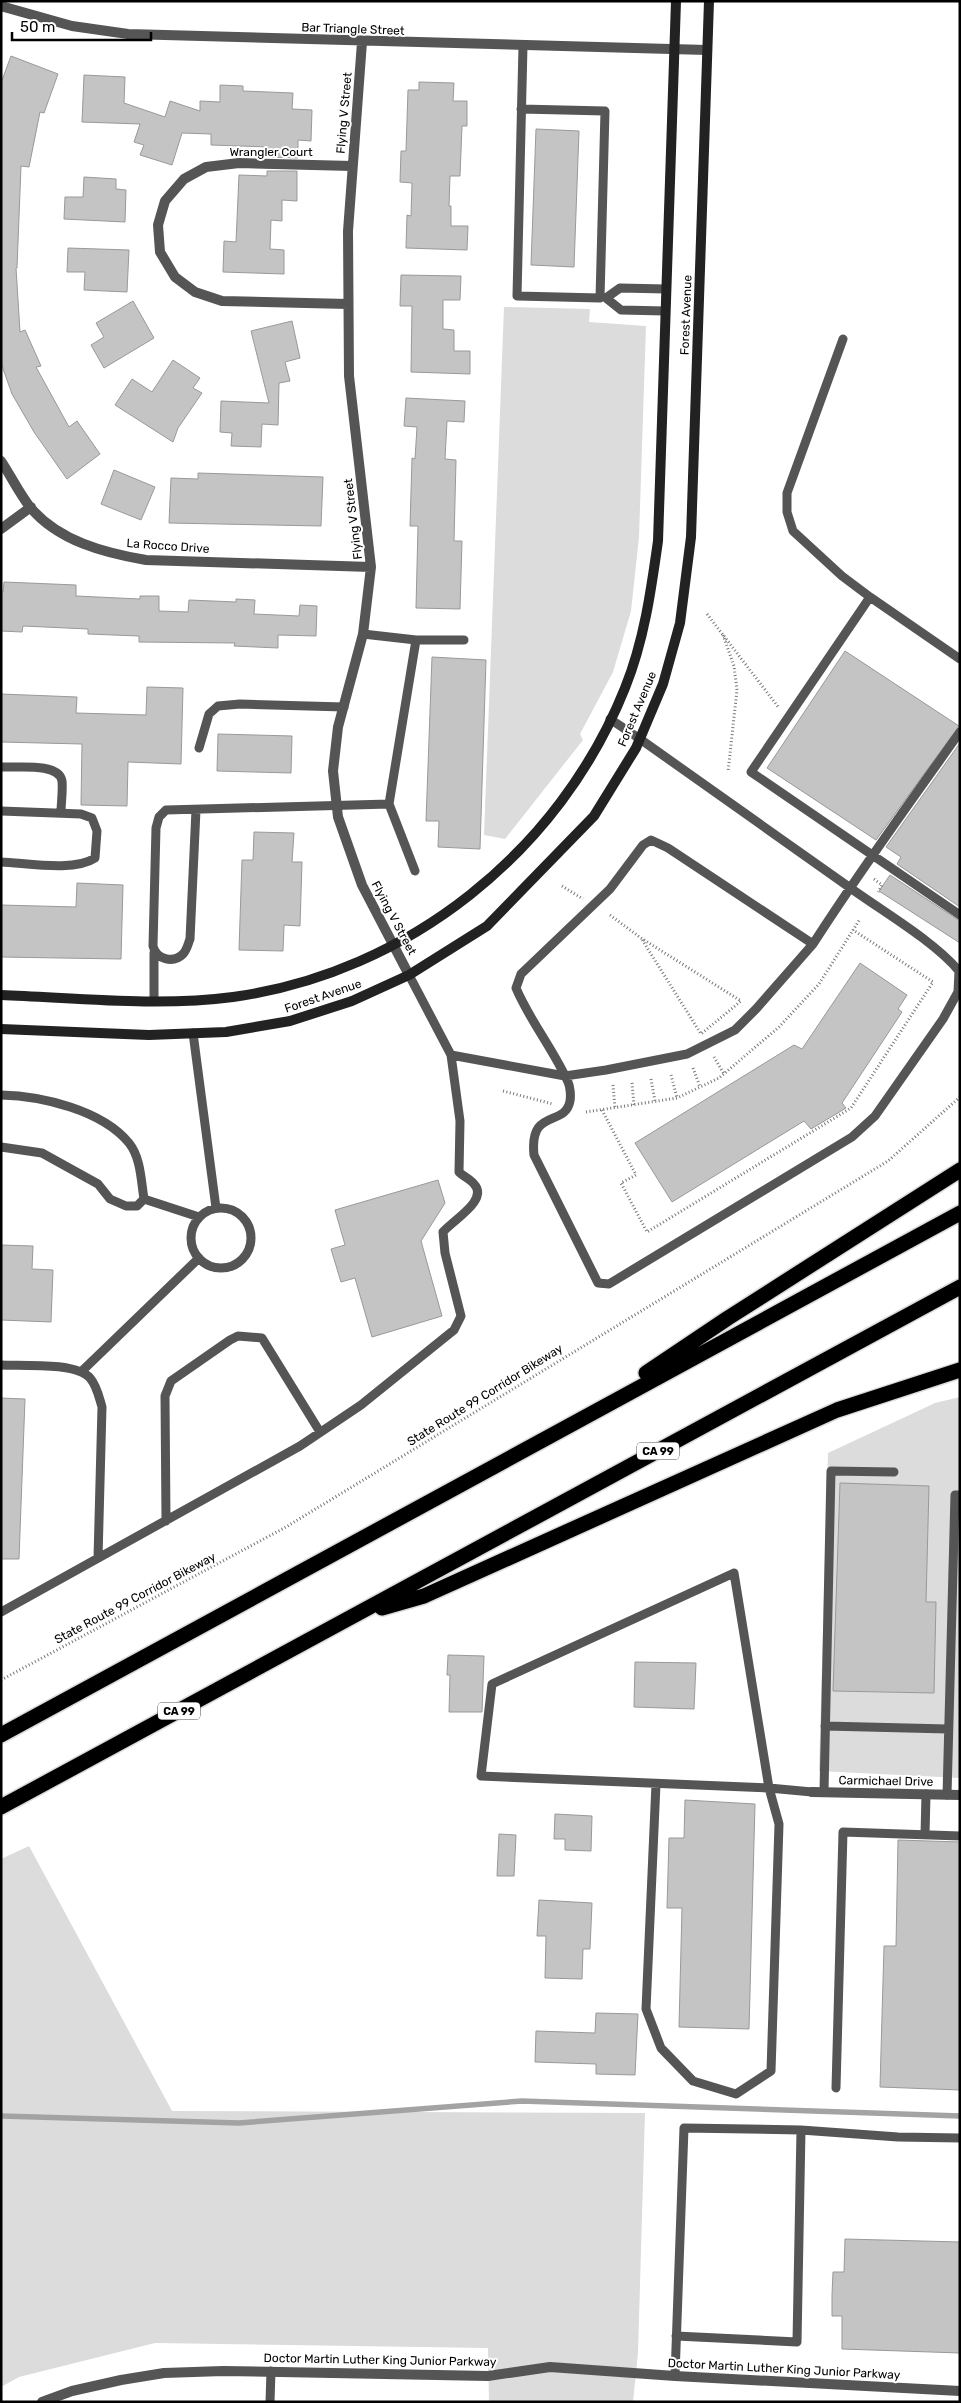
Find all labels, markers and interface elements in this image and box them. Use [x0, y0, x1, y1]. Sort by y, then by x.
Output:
scale bar [12, 10, 151, 42]
text: 50 m [20, 18, 55, 36]
street label: Bar Triangle Street [301, 20, 405, 38]
street label: Flying V Street [333, 71, 355, 154]
street label: Wrangler Court [229, 145, 313, 159]
street label: Forest Avenue [678, 274, 694, 355]
street label: Flying V Street [341, 477, 365, 560]
street label: La Rocco Drive [126, 536, 210, 556]
street label: Forest Avenue [615, 669, 659, 749]
street label: Flying V Street [369, 879, 419, 958]
street label: Forest Avenue [283, 976, 364, 1016]
street label: State Route 99 Corridor Bikeway [405, 1341, 566, 1449]
road number: CA 99 [637, 1442, 679, 1460]
street label: State Route 99 Corridor Bikeway [52, 1549, 218, 1647]
road number: CA 99 [158, 1702, 200, 1720]
street label: Carmichael Drive [839, 1773, 934, 1789]
street label: Doctor Martin Luther King Junior Parkway [263, 2351, 497, 2369]
street label: Doctor Martin Luther King Junior Parkway [667, 2356, 901, 2382]

